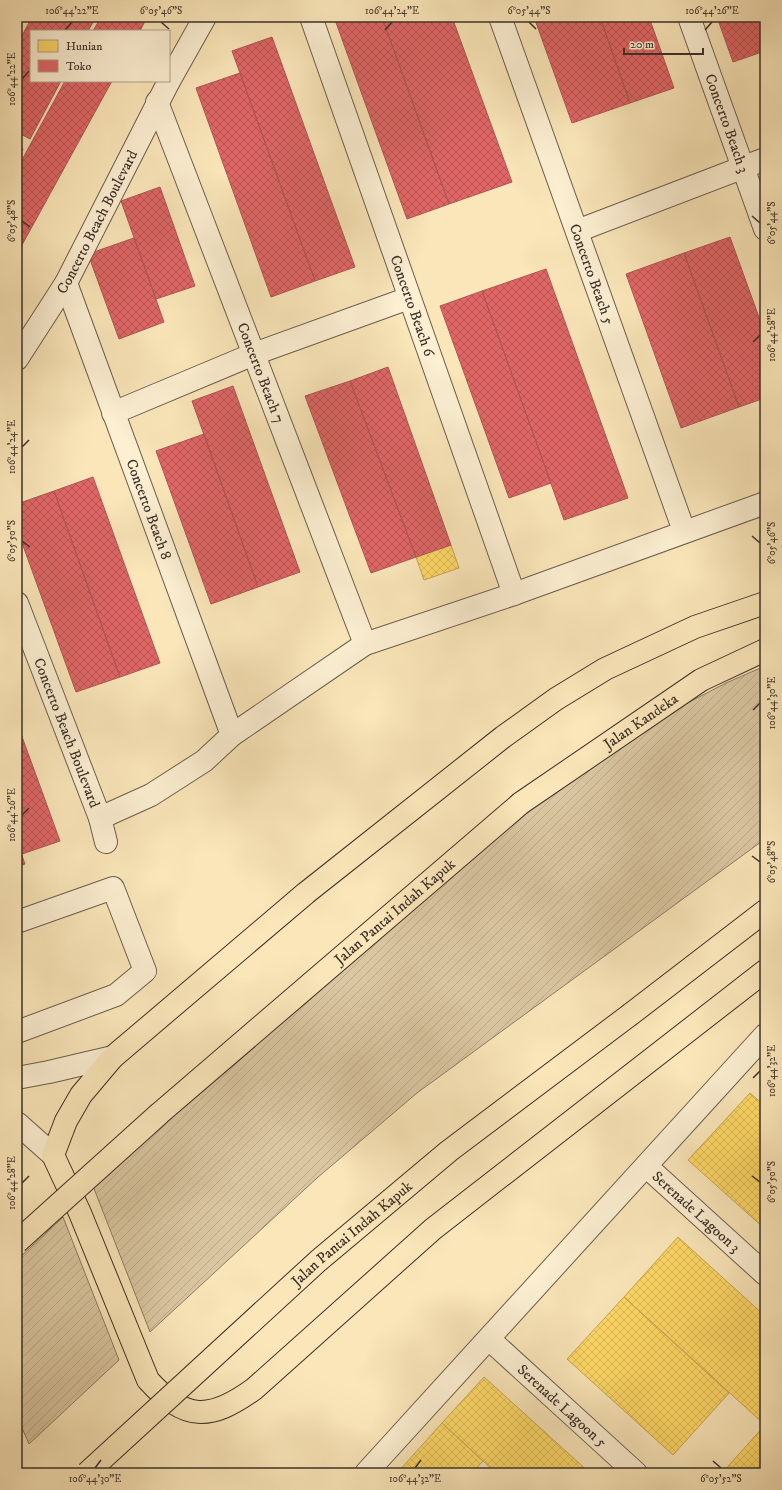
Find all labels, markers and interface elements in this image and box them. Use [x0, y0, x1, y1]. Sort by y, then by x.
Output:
text: 106°44'22"E [45, 5, 99, 17]
text: 6°05'46"S [140, 5, 182, 17]
text: 106°44'24"E [365, 5, 419, 17]
text: 6°05'44"S [507, 5, 551, 17]
text: 106°44'26"E [685, 5, 739, 17]
legend [30, 30, 170, 82]
scale bar [624, 30, 703, 56]
text: 20 m [630, 37, 654, 52]
text: Hunian [66, 39, 103, 54]
text: 106°44'22"E [6, 52, 18, 106]
text: Toko [66, 59, 91, 74]
street label: Concerto Beach 3 [701, 71, 754, 175]
street label: Concerto Beach Boulevard [52, 146, 142, 297]
text: 6°05'48"S [6, 200, 18, 242]
text: 6°05'44"S [766, 201, 778, 245]
street label: Concerto Beach 5 [565, 221, 619, 328]
street label: Concerto Beach 6 [386, 252, 440, 360]
text: 106°44'28"E [766, 308, 778, 362]
street label: Concerto Beach 7 [233, 320, 289, 426]
text: 106°44'24"E [6, 420, 18, 474]
street label: Concerto Beach 8 [122, 456, 176, 562]
text: 6°05'50"S [6, 520, 18, 562]
text: 6°05'46"S [766, 522, 778, 564]
street label: Concerto Beach Boulevard [30, 655, 105, 811]
text: 106°44'30"E [766, 677, 778, 729]
street label: Jalan Kandeka [598, 689, 682, 754]
text: 106°44'26"E [6, 788, 18, 842]
text: 6°05'48"S [766, 841, 778, 883]
street label: Jalan Pantai Indah Kapuk [329, 854, 459, 970]
text: 106°44'32"E [766, 1045, 778, 1097]
text: 106°44'28"E [6, 1156, 18, 1210]
text: 6°05'50"S [766, 1161, 778, 1203]
street label: Serenade Lagoon 3 [648, 1167, 745, 1257]
street label: Jalan Pantai Indah Kapuk [286, 1176, 417, 1292]
street label: Serenade Lagoon 5 [513, 1360, 611, 1452]
text: 106°44'30"E [69, 1473, 121, 1485]
text: 106°44'32"E [389, 1473, 441, 1485]
text: 6°05'52"S [700, 1473, 742, 1485]

